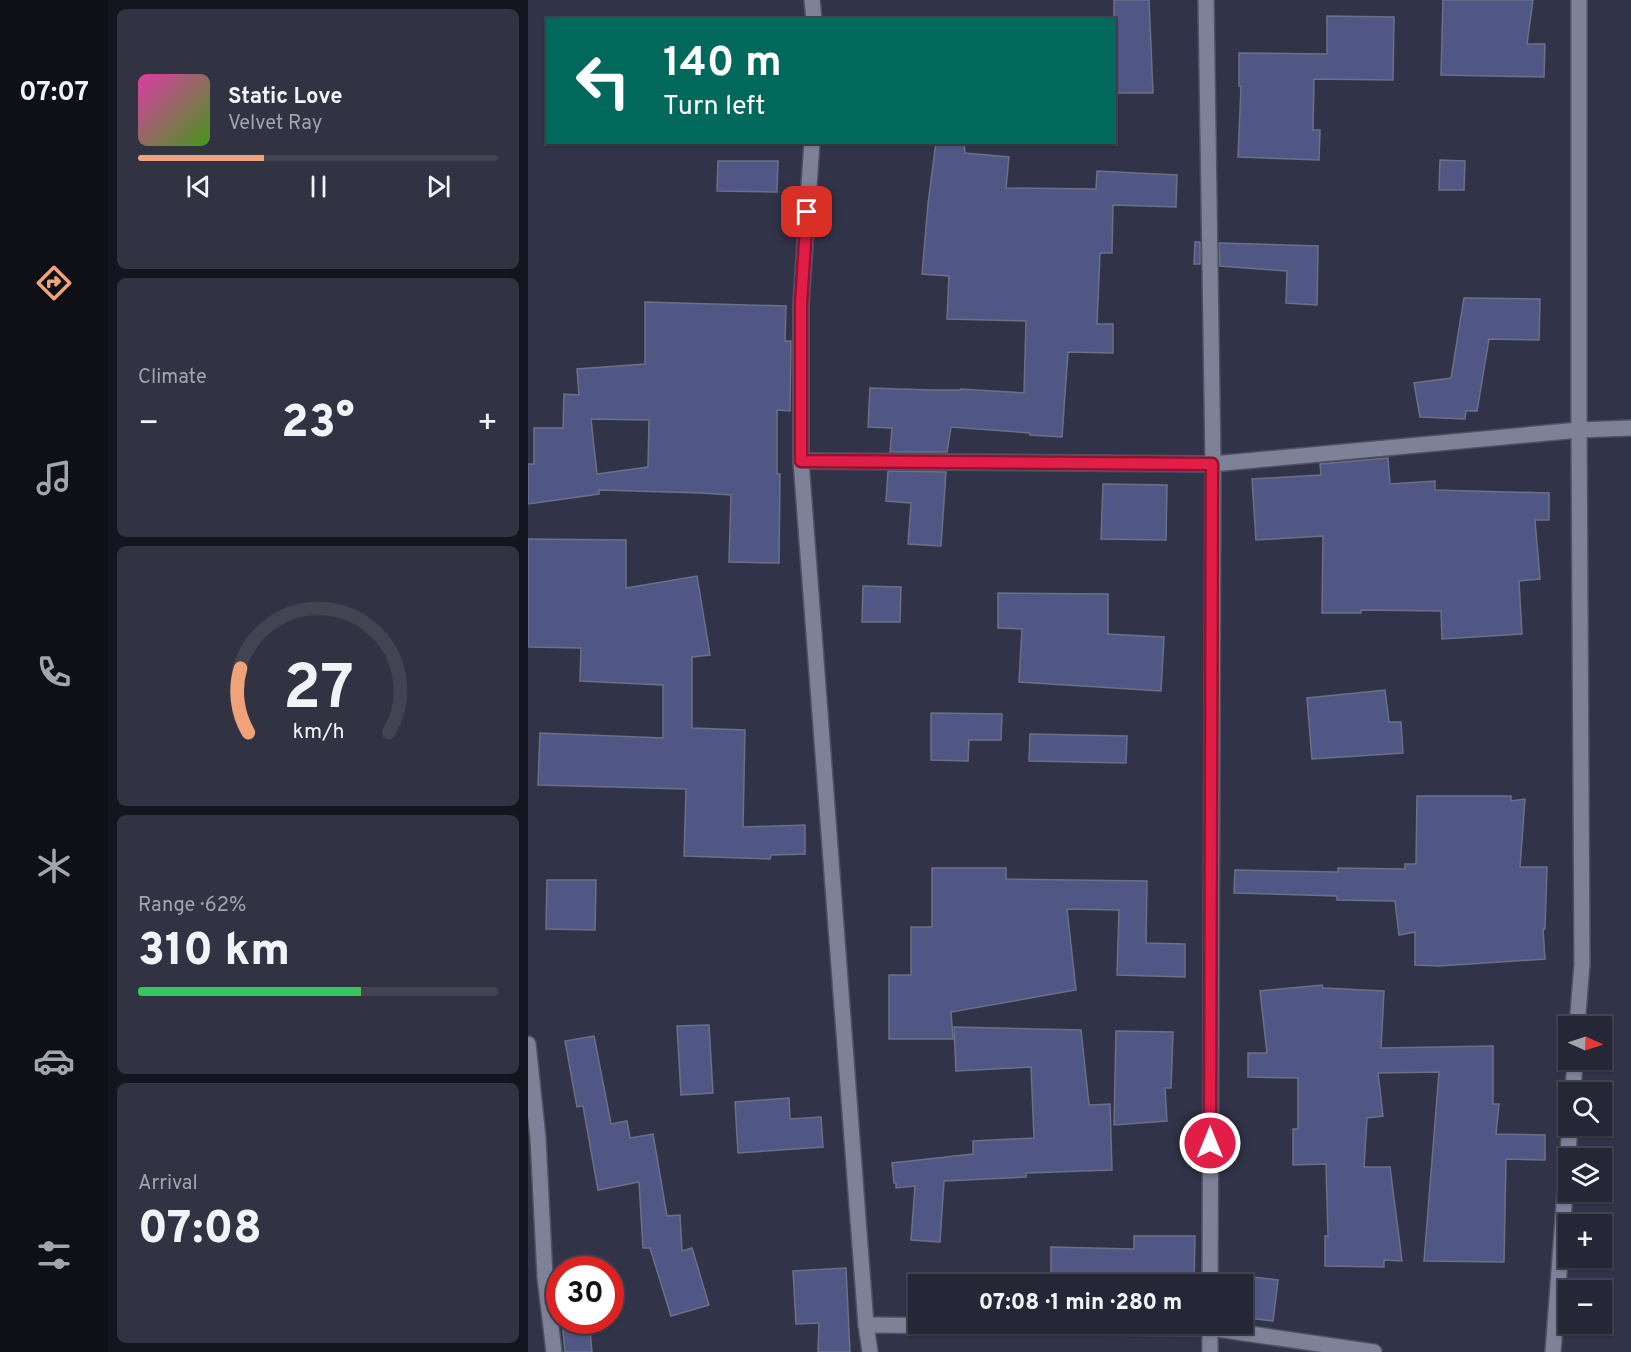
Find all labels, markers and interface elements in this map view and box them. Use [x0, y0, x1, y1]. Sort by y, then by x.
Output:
text: 140 m [663, 38, 782, 91]
icon: left [564, 42, 642, 120]
text: 07:07 [19, 76, 89, 110]
text: Static Love [228, 84, 342, 111]
text: Turn left [663, 90, 765, 124]
text: Velvet Ray [228, 111, 322, 137]
icon: previous [182, 170, 215, 203]
icon: pause [302, 170, 335, 203]
icon: next [422, 170, 455, 203]
pin [781, 186, 832, 237]
icon: arrive [790, 195, 823, 228]
icon: directions [33, 262, 75, 304]
text: Climate [138, 365, 207, 391]
text: 23° [281, 396, 355, 453]
text: − [138, 404, 159, 446]
text: + [477, 404, 498, 446]
icon: music [33, 457, 75, 499]
icon: phone [33, 651, 75, 693]
text: 27 [282, 652, 354, 731]
text: km/h [292, 719, 344, 746]
icon: climate [33, 845, 75, 887]
text: Range · 62% [138, 893, 246, 919]
text: 310 km [138, 924, 290, 981]
north arrow [1558, 1016, 1612, 1070]
map controls [1558, 1016, 1612, 1334]
icon: car [33, 1040, 75, 1082]
button: search [1558, 1082, 1612, 1136]
position arrow [1178, 1111, 1242, 1175]
button: layers [1558, 1148, 1612, 1202]
text: Arrival [138, 1171, 198, 1197]
text: 07:08 [138, 1202, 262, 1259]
button: + [1558, 1214, 1612, 1268]
icon: filters [33, 1234, 75, 1276]
speed limit sign: 30 [546, 1256, 624, 1334]
button: − [1558, 1280, 1612, 1334]
text: 07:08 · 1 min · 280 m [979, 1290, 1182, 1317]

